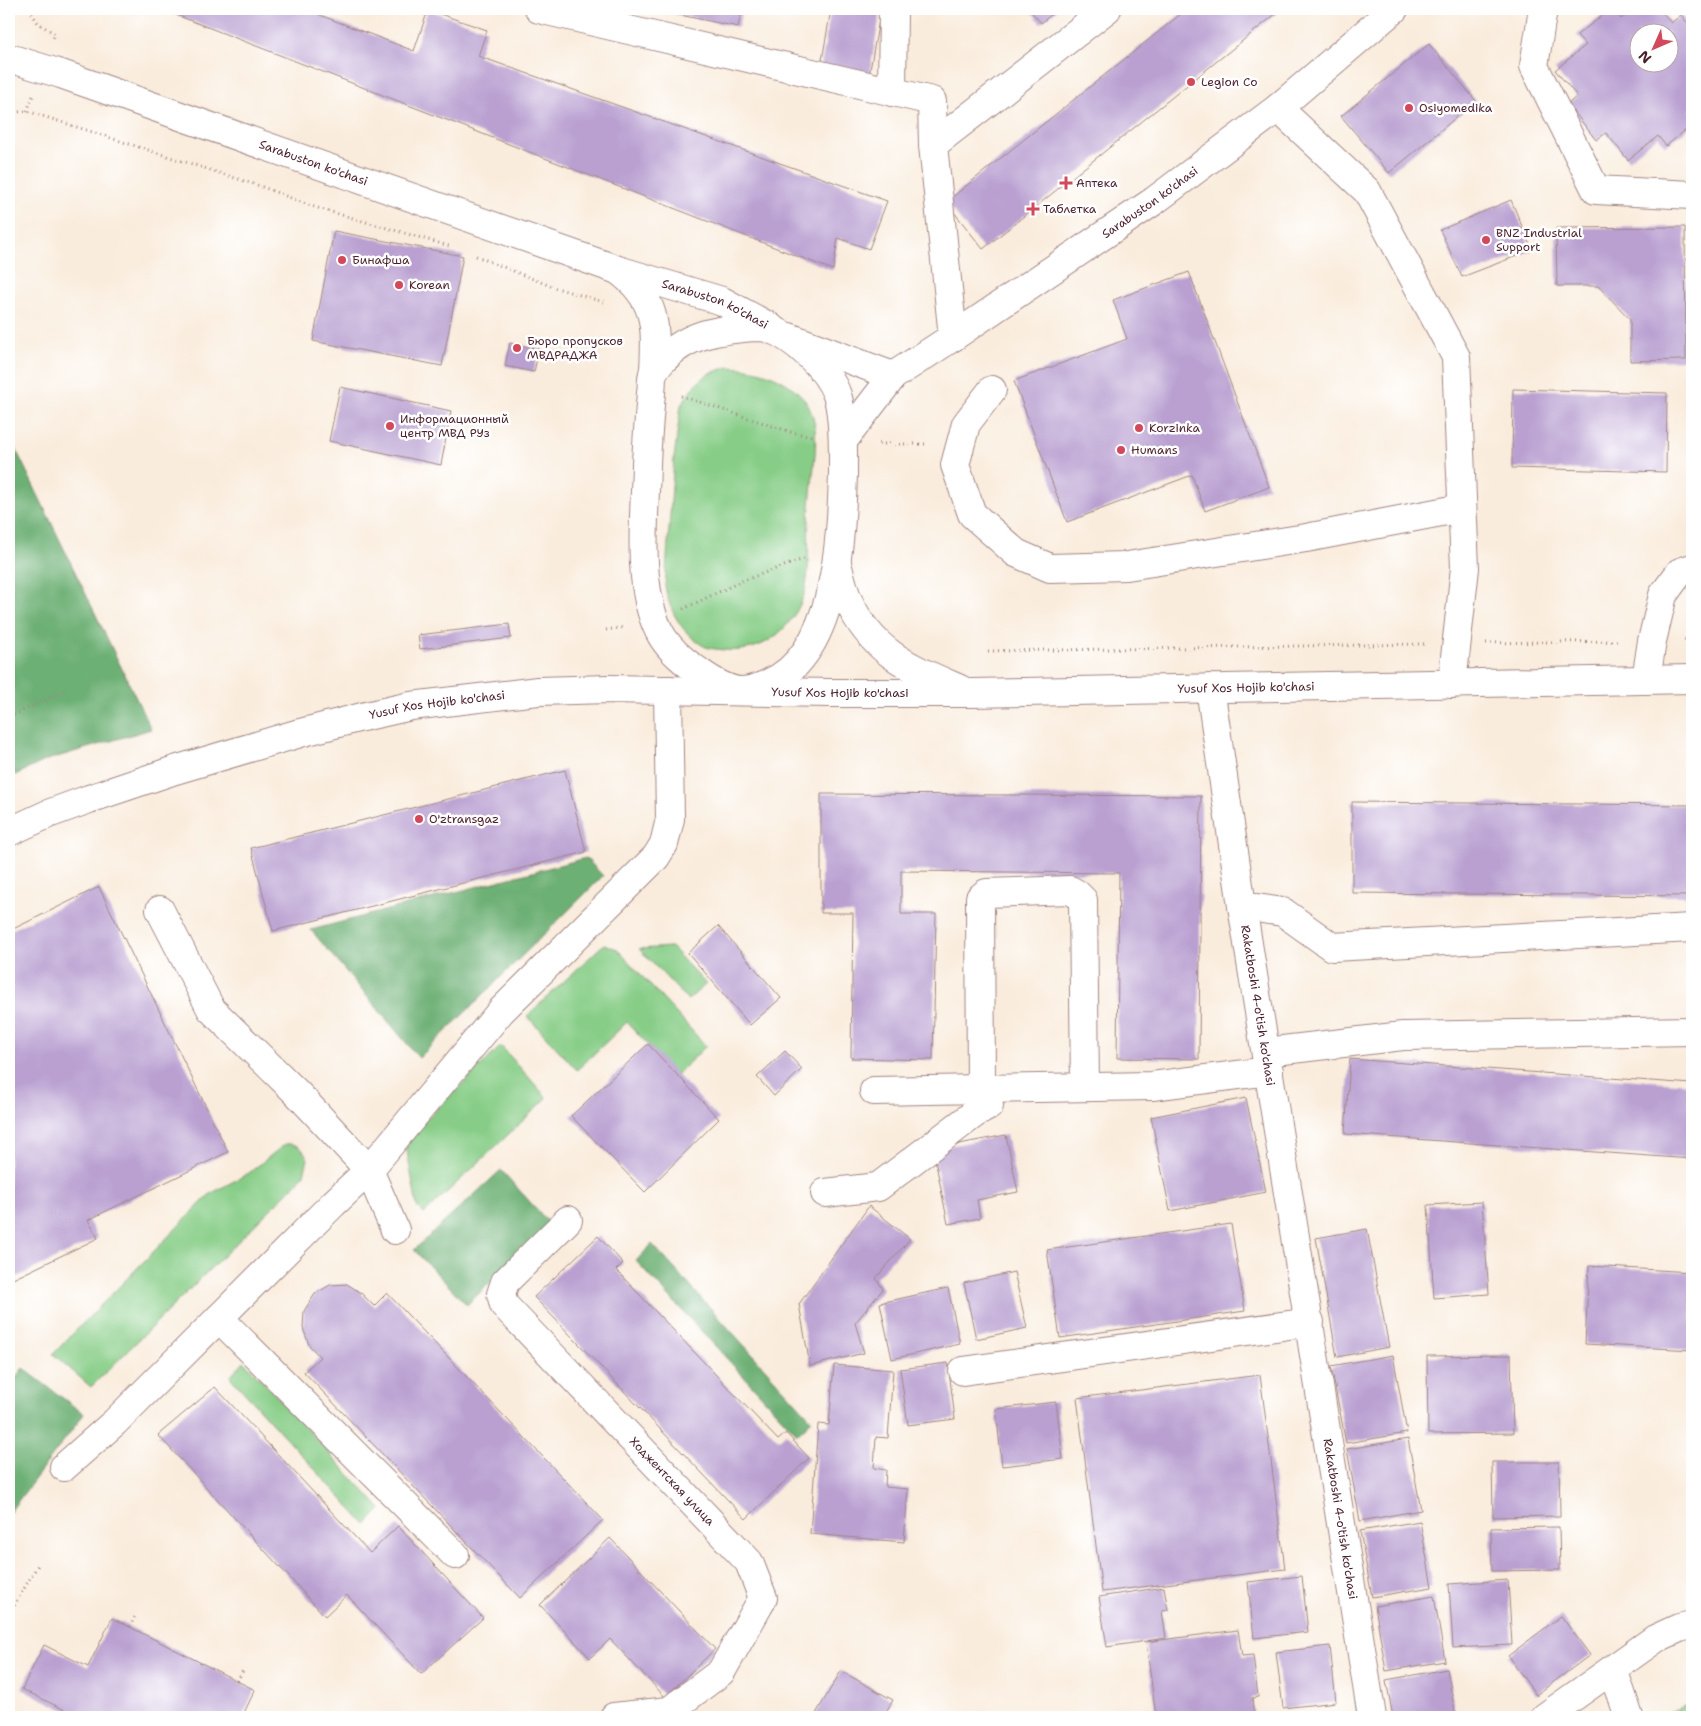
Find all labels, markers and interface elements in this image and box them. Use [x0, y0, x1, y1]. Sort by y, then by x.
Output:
north arrow [1628, 22, 1678, 72]
text: N [1635, 47, 1655, 67]
place label: Legion Co [1201, 74, 1257, 90]
marker: Legion Co [1185, 76, 1197, 88]
place label: Osiyomedika [1419, 100, 1493, 116]
marker: Osiyomedika [1403, 102, 1415, 114]
street label: Sarabuston ko'chasi [257, 136, 370, 189]
street label: Sarabuston ko'chasi [1099, 163, 1201, 242]
place label: Аптека [1076, 175, 1118, 191]
marker: Аптека [1060, 177, 1072, 189]
place label: Таблетка [1043, 201, 1097, 217]
marker: Таблетка [1027, 203, 1039, 215]
place label: BNZ Industrial Support [1496, 225, 1582, 255]
marker: BNZ Industrial Support [1480, 234, 1492, 246]
place label: Бинафша [352, 252, 410, 268]
marker: Бинафша [336, 254, 348, 266]
street label: Sarabuston ko'chasi [660, 275, 771, 333]
place label: Korean [409, 277, 450, 293]
marker: Korean [393, 279, 405, 291]
place label: Бюро пропусков МВДРАДЖА [527, 333, 623, 363]
marker: Бюро пропусков МВДРАДЖА [511, 342, 523, 354]
place label: Информационный центр МВД РУз [400, 411, 509, 441]
marker: Информационный центр МВД РУз [384, 420, 396, 432]
place label: Korzinka [1149, 420, 1201, 436]
marker: Korzinka [1133, 422, 1145, 434]
place label: Humans [1131, 442, 1178, 458]
marker: Humans [1115, 444, 1127, 456]
street label: Yusuf Xos Hojib ko'chasi [1177, 678, 1315, 697]
street label: Yusuf Xos Hojib ko'chasi [771, 684, 909, 701]
street label: Yusuf Xos Hojib ko'chasi [368, 687, 506, 723]
place label: O'ztransgaz [429, 811, 499, 827]
marker: O'ztransgaz [413, 813, 425, 825]
street label: Rakatboshi 4-o'tish ko'chasi [1237, 924, 1279, 1087]
street label: Ходжентская улица [626, 1433, 719, 1529]
street label: Rakatboshi 4-o'tish ko'chasi [1319, 1437, 1361, 1600]

